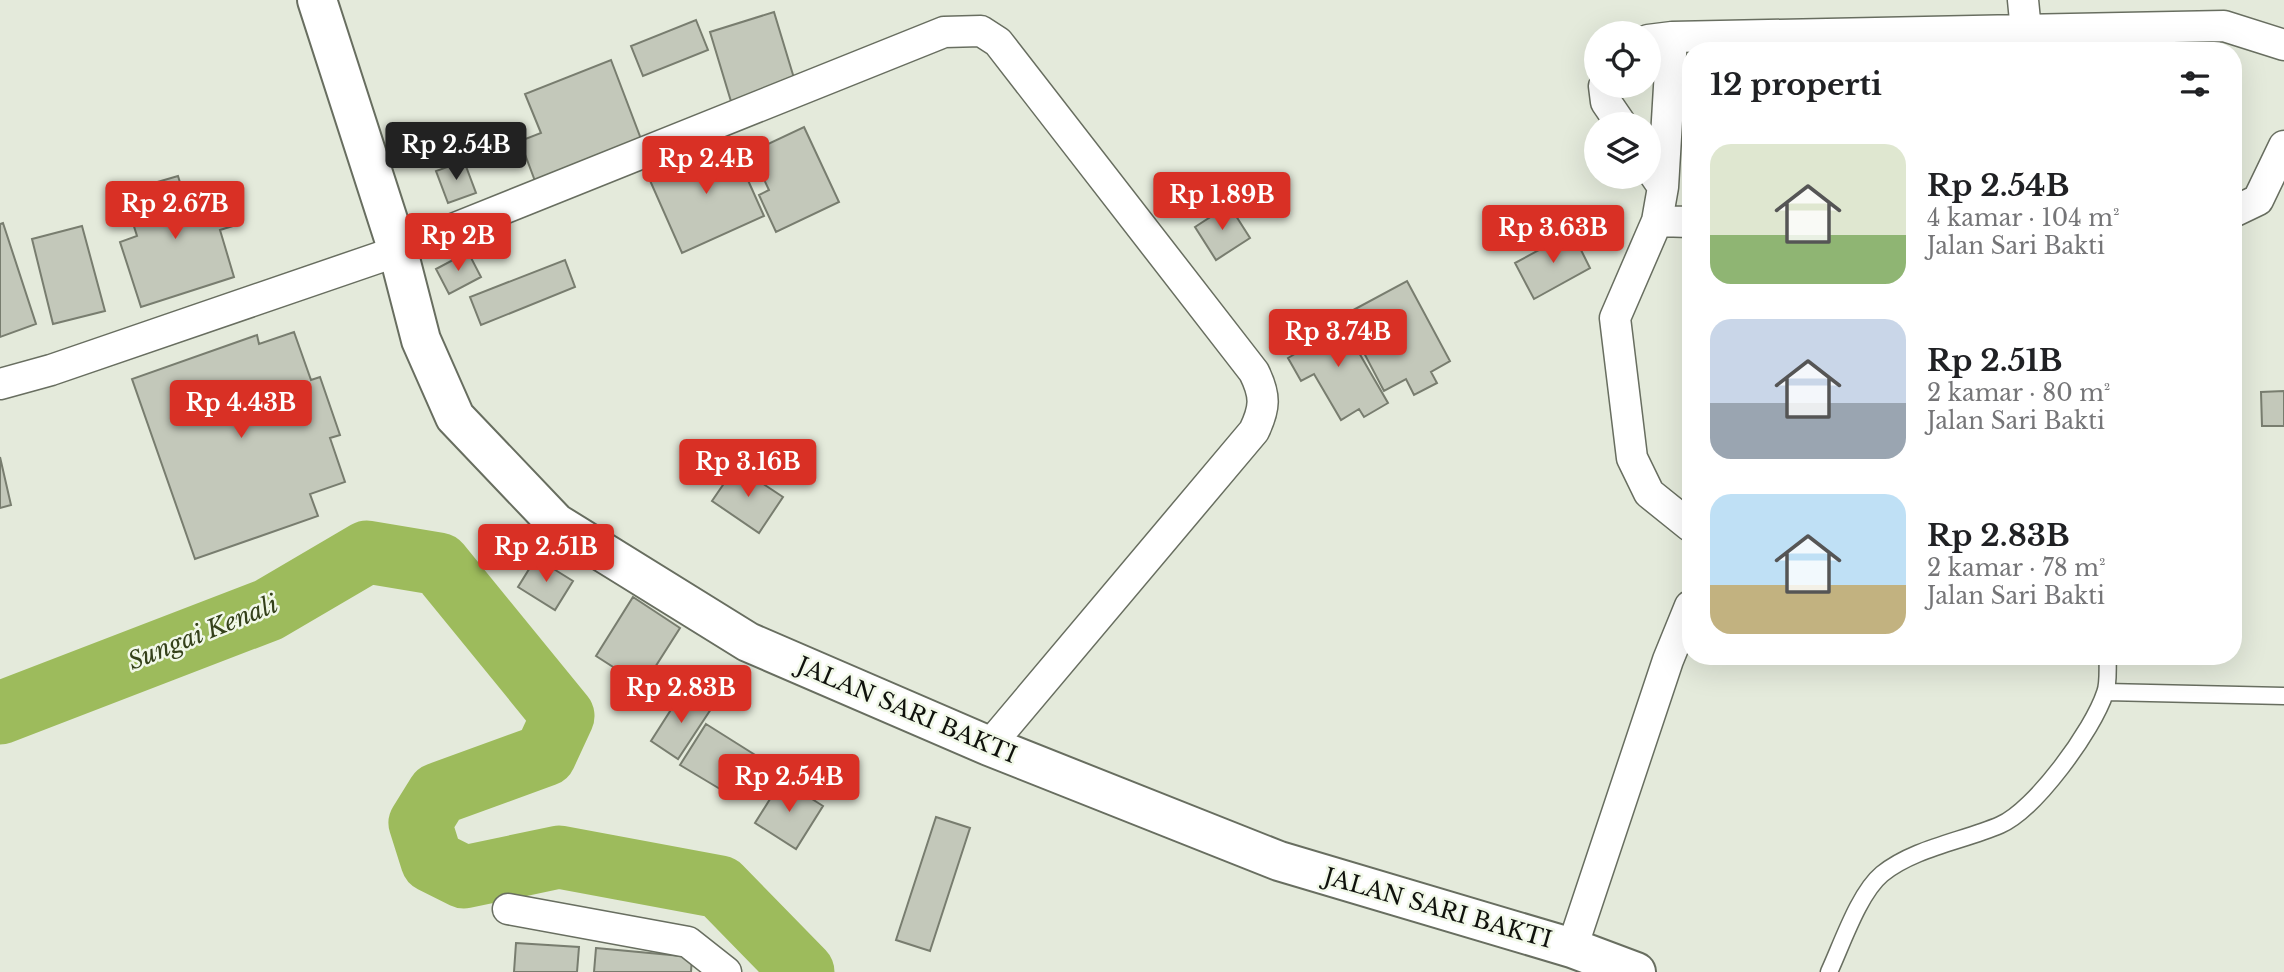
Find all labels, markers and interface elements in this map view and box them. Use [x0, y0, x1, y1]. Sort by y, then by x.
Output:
map controls [1584, 21, 1661, 189]
button: locate [1584, 21, 1661, 98]
icon: filters [2176, 65, 2214, 103]
text: 12 properti [1710, 66, 1882, 103]
button: layers [1584, 112, 1661, 189]
pin: Rp 2.54B [384, 122, 528, 182]
text: Rp 2.54B [401, 131, 511, 159]
pin: Rp 2.4B [641, 136, 771, 196]
text: Rp 2.4B [658, 145, 754, 173]
text: Rp 2.54B [1927, 167, 2069, 204]
icon: home [1766, 172, 1850, 256]
pin: Rp 1.89B [1150, 173, 1294, 232]
text: Rp 1.89B [1169, 181, 1275, 209]
pin: Rp 2.67B [103, 182, 247, 241]
text: Rp 2.67B [121, 190, 229, 218]
text: 4 kamar · 104 m² [1927, 204, 2120, 232]
pin: Rp 3.63B [1481, 205, 1625, 265]
pin: Rp 2B [409, 214, 507, 273]
text: Rp 3.63B [1498, 214, 1608, 242]
text: Rp 2B [421, 222, 495, 250]
text: Jalan Sari Bakti [1927, 232, 2105, 260]
pin: Rp 3.74B [1266, 310, 1410, 369]
text: Rp 3.74B [1285, 318, 1391, 346]
text: Rp 2.51B [1927, 342, 2063, 379]
icon: home [1766, 347, 1850, 431]
text: 2 kamar · 80 m² [1927, 379, 2110, 407]
pin: Rp 4.43B [169, 380, 313, 440]
text: Rp 4.43B [186, 389, 296, 417]
text: Jalan Sari Bakti [1927, 407, 2105, 435]
pin: Rp 3.16B [676, 440, 820, 499]
text: Rp 3.16B [695, 448, 801, 476]
text: Rp 2.83B [1927, 517, 2070, 554]
icon: home [1766, 522, 1850, 606]
pin: Rp 2.51B [474, 524, 618, 584]
text: Rp 2.51B [494, 533, 598, 561]
text: 2 kamar · 78 m² [1927, 554, 2106, 582]
text: Jalan Sari Bakti [1927, 582, 2105, 610]
water label: Sungai Kenali [124, 589, 283, 676]
street label: JALAN SARI BAKTI [790, 650, 1021, 769]
pin: Rp 2.83B [609, 666, 753, 725]
text: Rp 2.83B [626, 674, 736, 702]
pin: Rp 2.54B [717, 754, 861, 814]
text: Rp 2.54B [734, 763, 844, 791]
street label: JALAN SARI BAKTI [1318, 861, 1555, 954]

